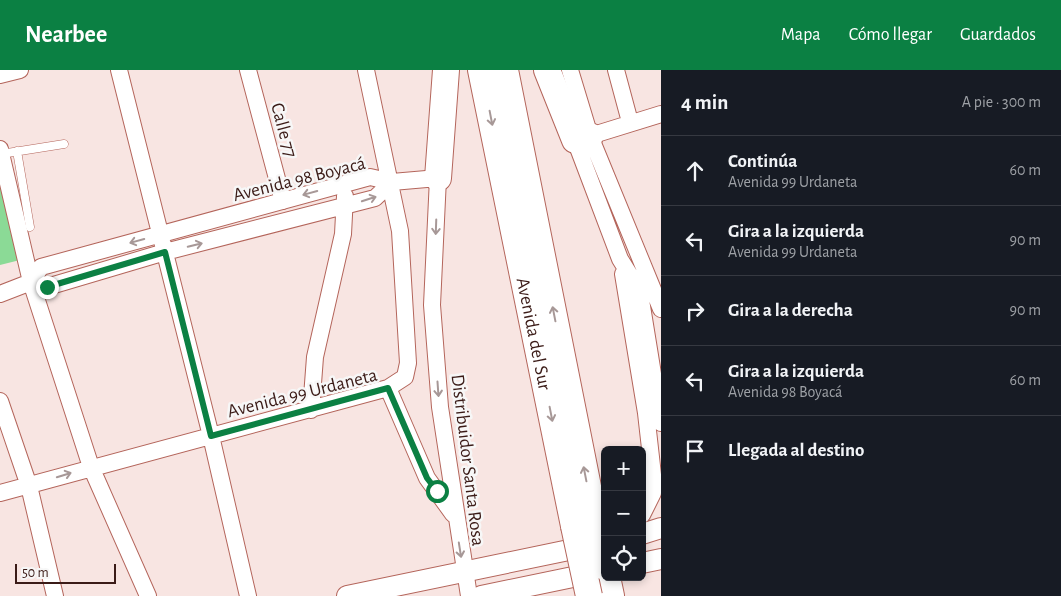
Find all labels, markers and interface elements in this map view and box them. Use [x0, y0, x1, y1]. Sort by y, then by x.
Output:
text: Nearbee [25, 23, 107, 47]
text: Mapa [781, 26, 821, 44]
text: Cómo llegar [849, 26, 932, 44]
text: Guardados [960, 26, 1036, 44]
text: 4 min [681, 92, 728, 113]
text: A pie · 300 m [962, 94, 1041, 110]
street label: Calle 77 [267, 101, 300, 160]
one-way arrow [487, 109, 496, 125]
text: Continúa [728, 152, 797, 171]
street label: Avenida 98 Boyacá [231, 154, 368, 205]
icon: ahead [681, 157, 709, 185]
text: 60 m [1010, 162, 1041, 178]
text: Avenida 99 Urdaneta [728, 174, 858, 190]
one-way arrow [303, 189, 319, 198]
one-way arrow [361, 193, 377, 203]
one-way arrow [431, 218, 441, 235]
text: Gira a la izquierda [728, 222, 864, 241]
icon: left [681, 227, 709, 255]
text: 90 m [1010, 232, 1041, 248]
one-way arrow [129, 236, 145, 246]
one-way arrow [187, 239, 203, 249]
text: Avenida 99 Urdaneta [728, 244, 858, 260]
route end [36, 276, 59, 299]
street label: Avenida del Sur [513, 276, 554, 392]
icon: right [681, 297, 709, 325]
text: Gira a la derecha [728, 301, 853, 320]
text: 90 m [1010, 302, 1041, 318]
one-way arrow [549, 307, 558, 323]
text: Gira a la izquierda [728, 362, 864, 381]
street label: Avenida 99 Urdaneta [225, 366, 379, 421]
icon: left [681, 367, 709, 395]
text: 60 m [1010, 372, 1041, 388]
street label: Distribuidor Santa Rosa [448, 373, 488, 547]
one-way arrow [434, 381, 443, 397]
text: Avenida 98 Boyacá [728, 384, 842, 400]
one-way arrow [547, 406, 556, 422]
icon: arrive [681, 437, 709, 465]
text: Llegada al destino [728, 441, 865, 460]
map controls [601, 446, 646, 581]
button: + [601, 446, 646, 491]
one-way arrow [580, 466, 590, 482]
one-way arrow [55, 470, 71, 480]
route start [426, 480, 449, 503]
button: − [601, 491, 646, 536]
button: locate [601, 536, 646, 581]
one-way arrow [455, 542, 465, 558]
scale bar [15, 561, 116, 584]
text: 50 m [22, 566, 49, 580]

